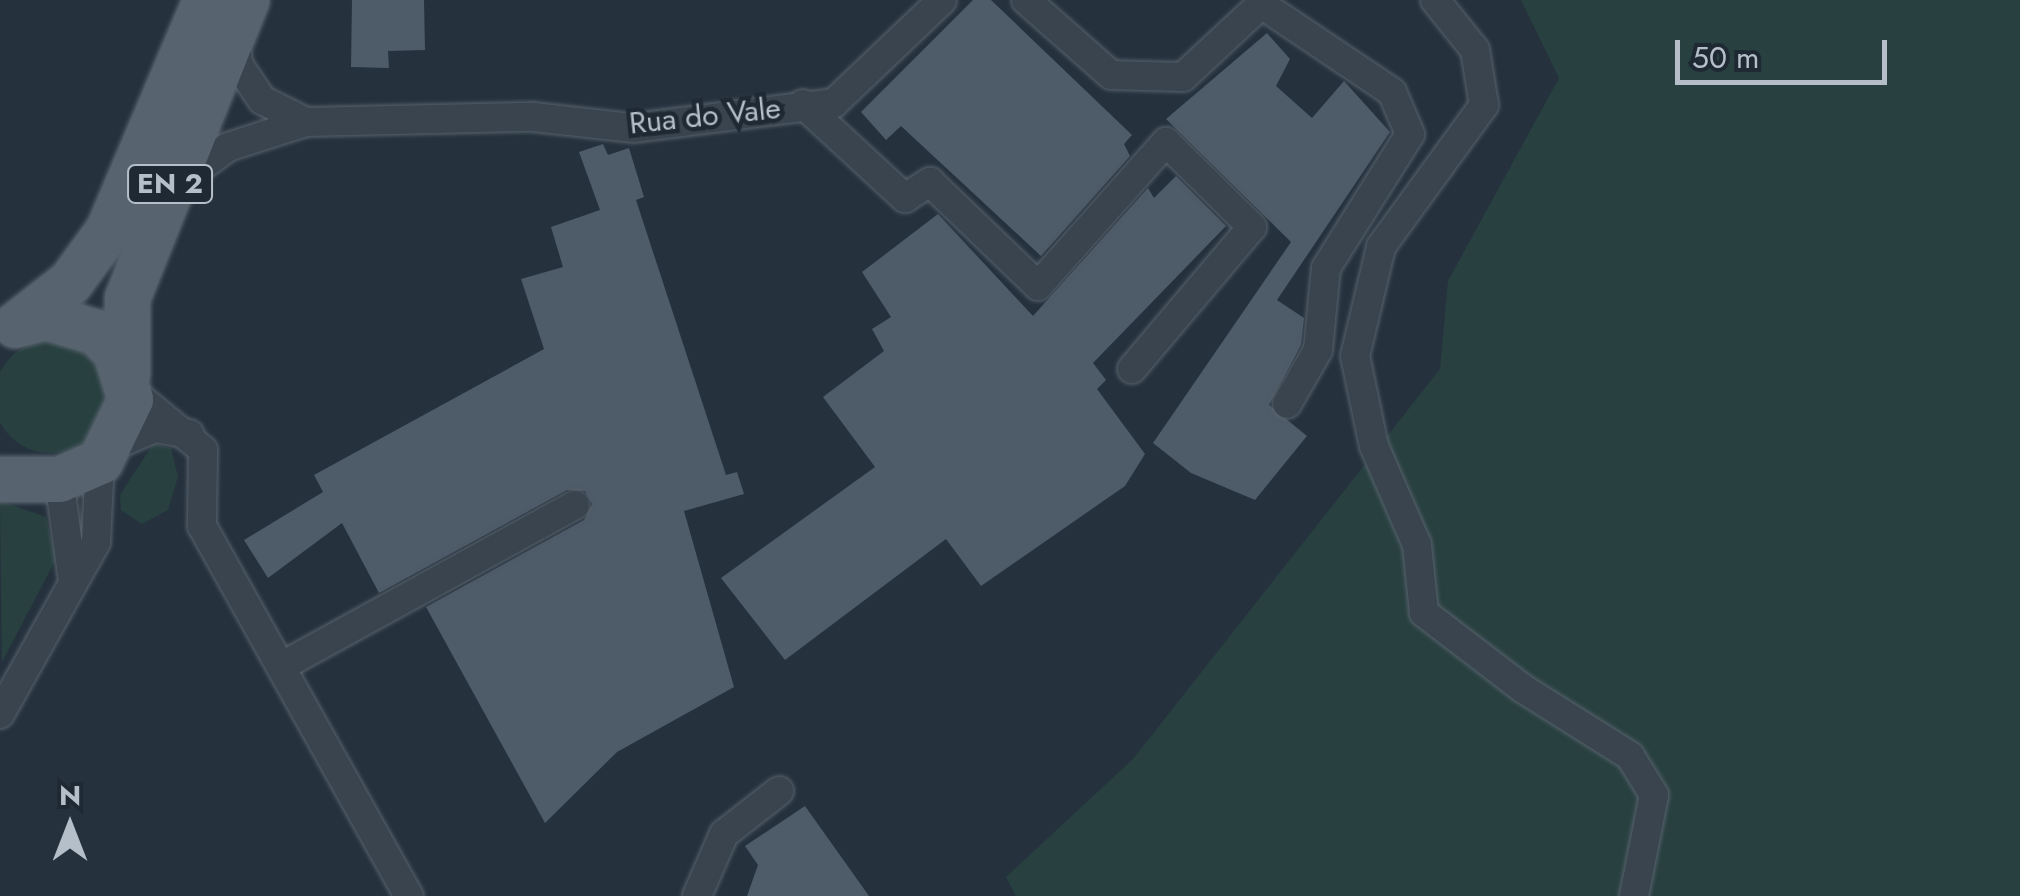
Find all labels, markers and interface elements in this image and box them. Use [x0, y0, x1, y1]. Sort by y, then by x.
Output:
scale bar [1680, 20, 1892, 82]
text: 50 m [1692, 36, 1759, 79]
street label: Rua do Vale [628, 90, 782, 142]
road number: EN 2 [125, 161, 215, 207]
text: N [59, 775, 81, 816]
north arrow [20, 776, 120, 876]

